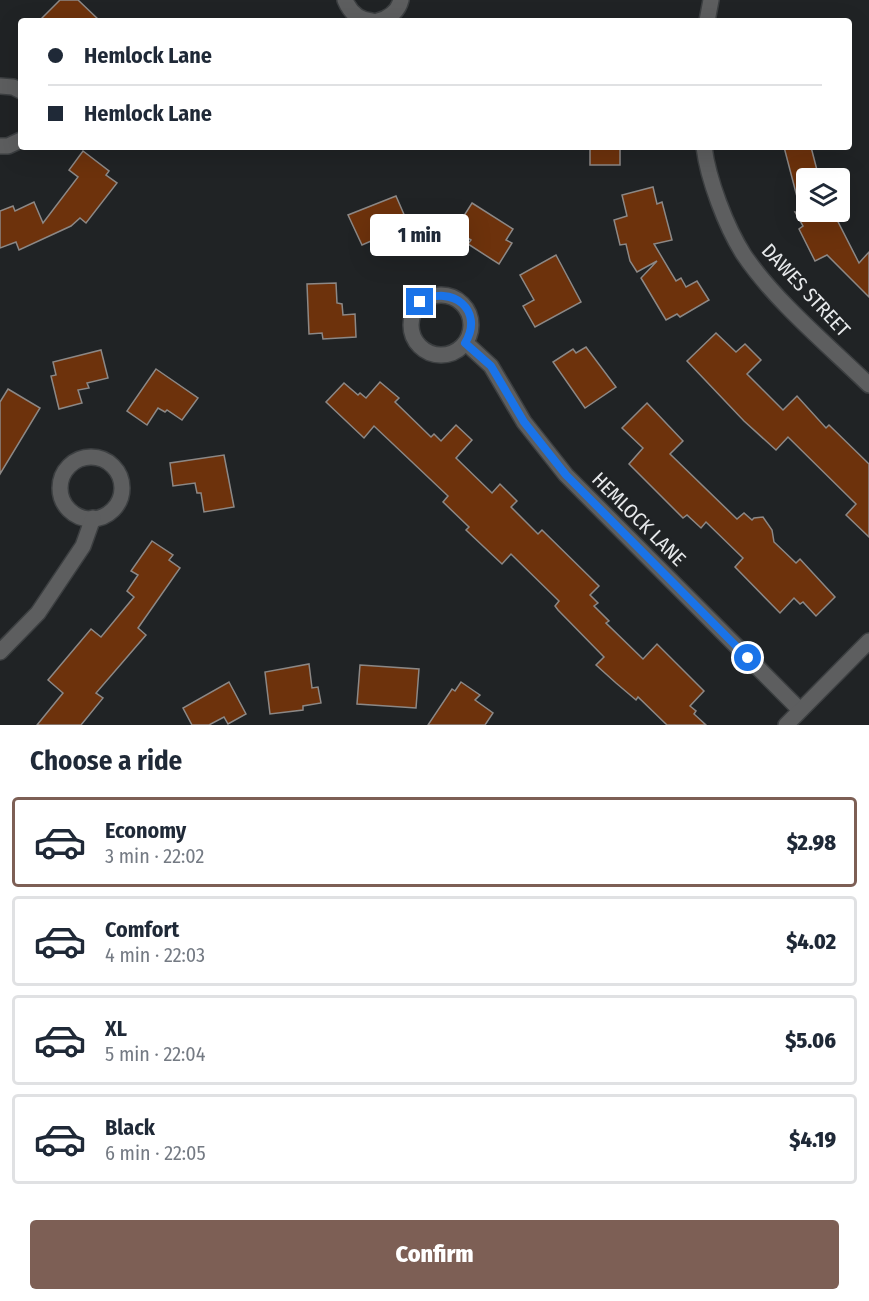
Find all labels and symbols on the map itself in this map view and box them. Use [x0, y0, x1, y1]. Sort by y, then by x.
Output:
callout: 1 min [370, 215, 470, 257]
street label: DAWES STREET [757, 239, 856, 342]
route end [406, 288, 433, 315]
street label: HEMLOCK LANE [587, 467, 691, 571]
route start [734, 644, 761, 671]

